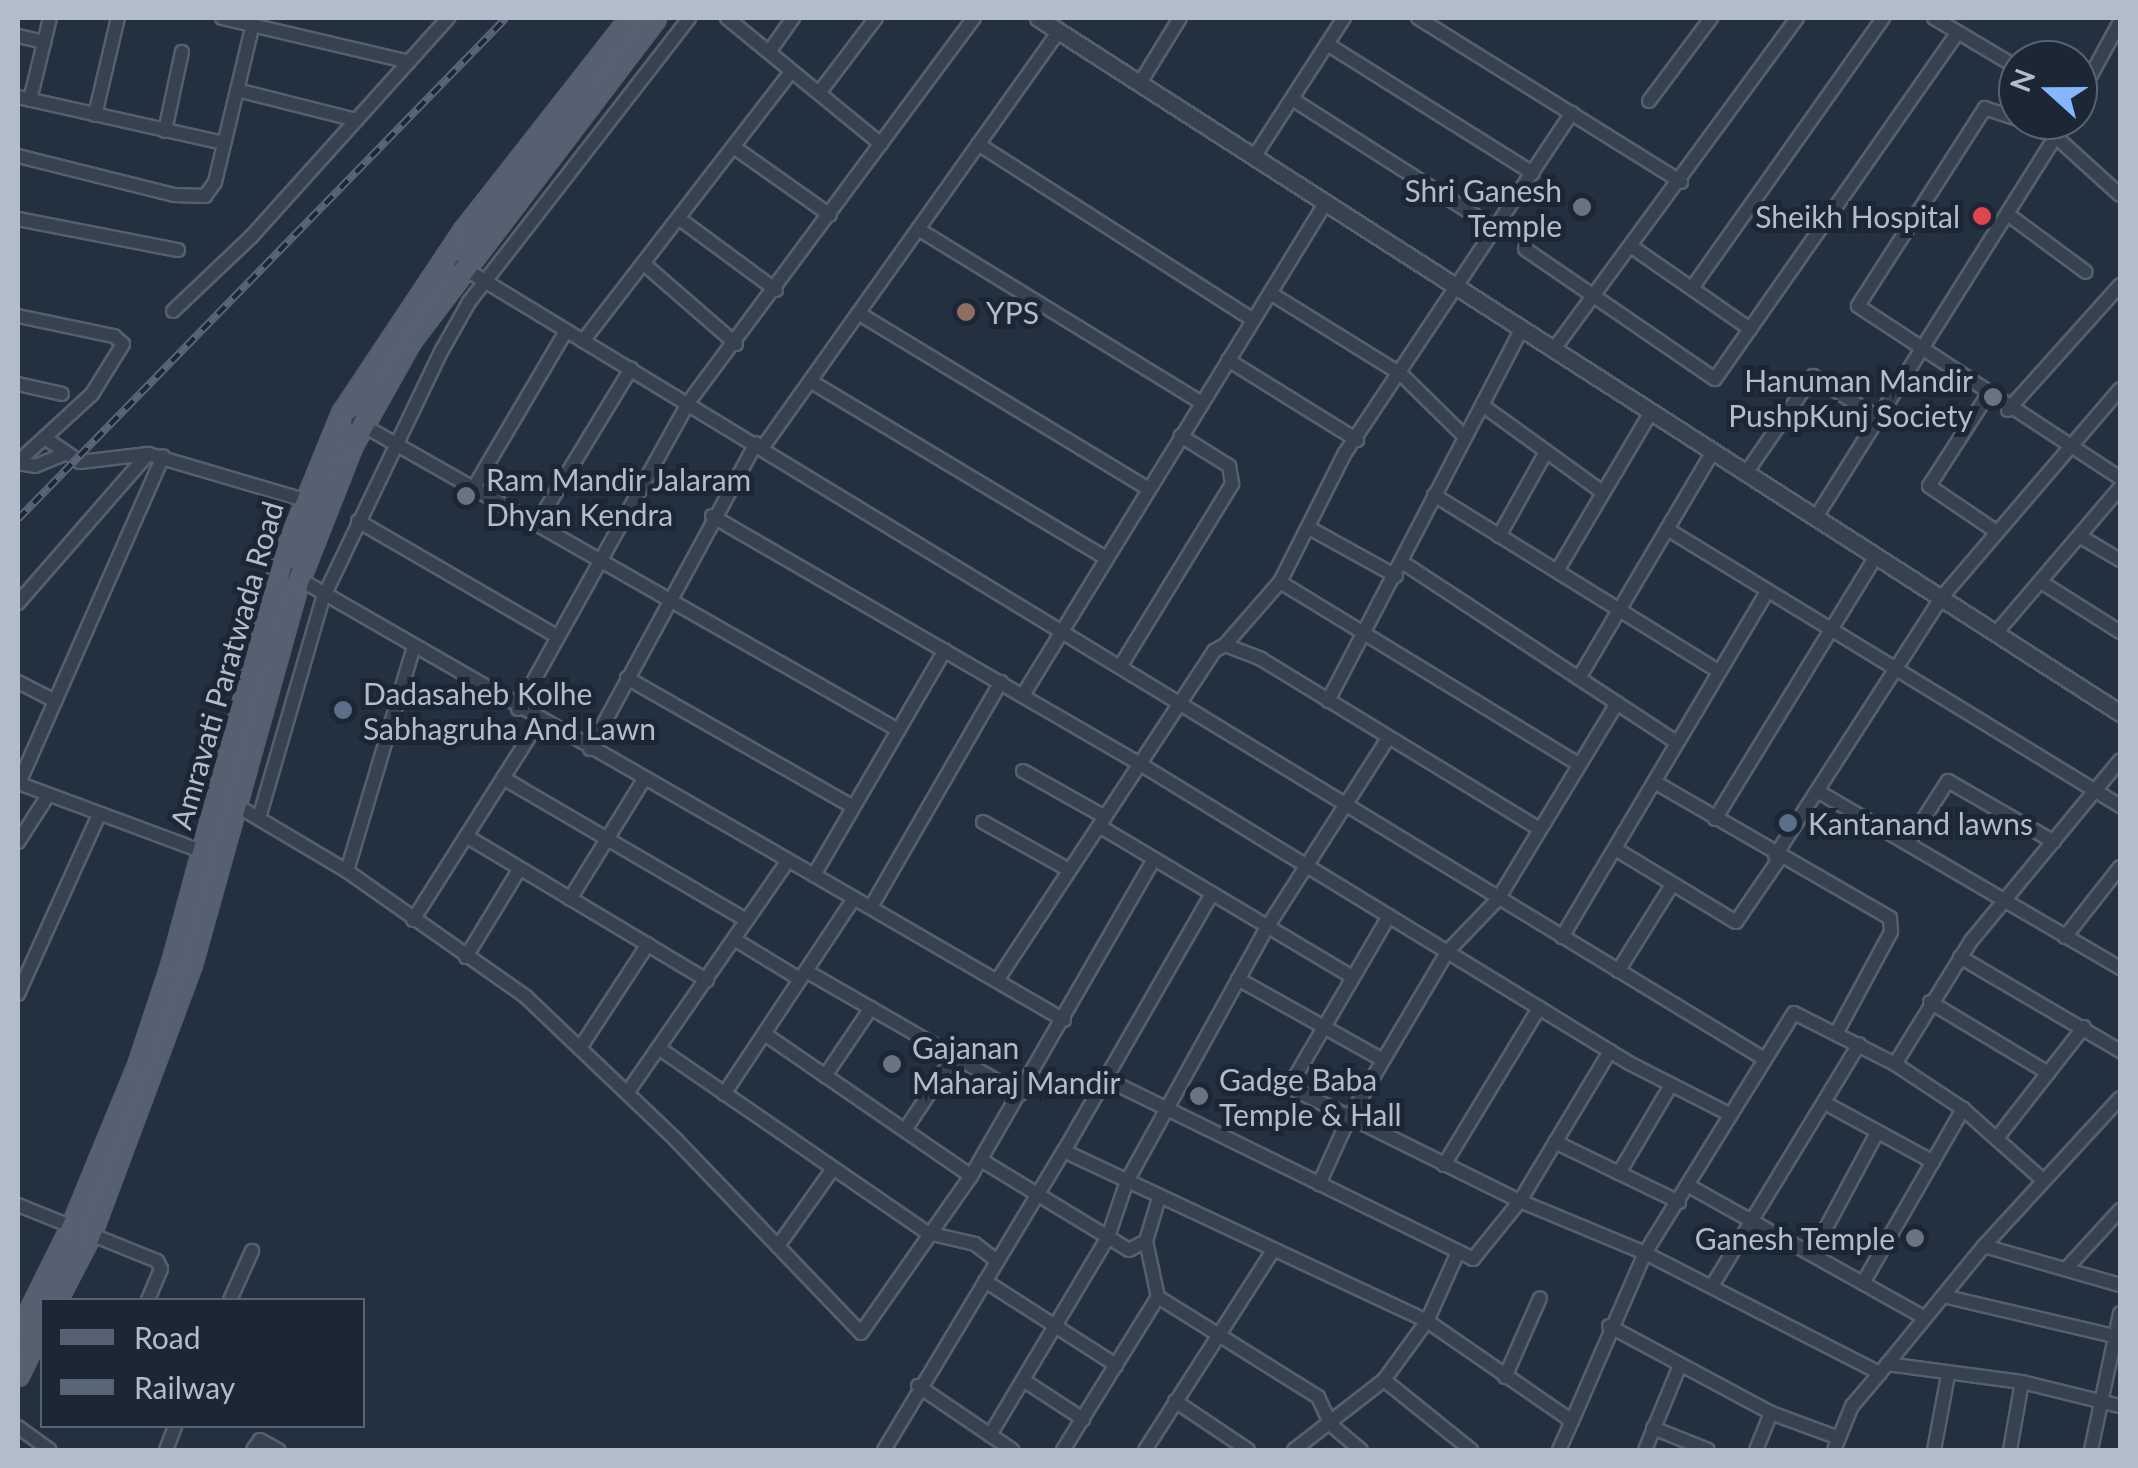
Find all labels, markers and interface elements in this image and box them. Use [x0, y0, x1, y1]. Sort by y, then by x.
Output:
north arrow [1998, 40, 2098, 140]
text: N [2002, 64, 2042, 96]
place label: Shri Ganesh Temple [1404, 172, 1562, 242]
marker: Shri Ganesh Temple [1571, 196, 1593, 218]
place label: Sheikh Hospital [1755, 198, 1960, 234]
marker: Sheikh Hospital [1969, 203, 1995, 229]
place label: YPS [986, 294, 1039, 330]
marker: YPS [955, 301, 977, 323]
place label: Hanuman Mandir PushpKunj Society [1728, 362, 1973, 432]
marker: Hanuman Mandir PushpKunj Society [1982, 386, 2004, 408]
place label: Ram Mandir Jalaram Dhyan Kendra [486, 461, 753, 532]
marker: Ram Mandir Jalaram Dhyan Kendra [455, 485, 477, 507]
street label: Amravati Paratwada Road [162, 497, 290, 833]
place label: Dadasaheb Kolhe Sabhagruha And Lawn [363, 675, 657, 746]
marker: Dadasaheb Kolhe Sabhagruha And Lawn [332, 699, 354, 721]
place label: Kantanand lawns [1808, 805, 2033, 841]
marker: Kantanand lawns [1777, 812, 1799, 834]
place label: Gajanan Maharaj Mandir [912, 1029, 1120, 1100]
marker: Gajanan Maharaj Mandir [881, 1053, 903, 1075]
place label: Gadge Baba Temple & Hall [1219, 1061, 1402, 1132]
marker: Gadge Baba Temple & Hall [1188, 1085, 1210, 1107]
place label: Ganesh Temple [1694, 1220, 1895, 1256]
marker: Ganesh Temple [1904, 1227, 1926, 1249]
legend [40, 1298, 365, 1428]
text: Road [134, 1319, 201, 1355]
text: Railway [134, 1369, 235, 1405]

